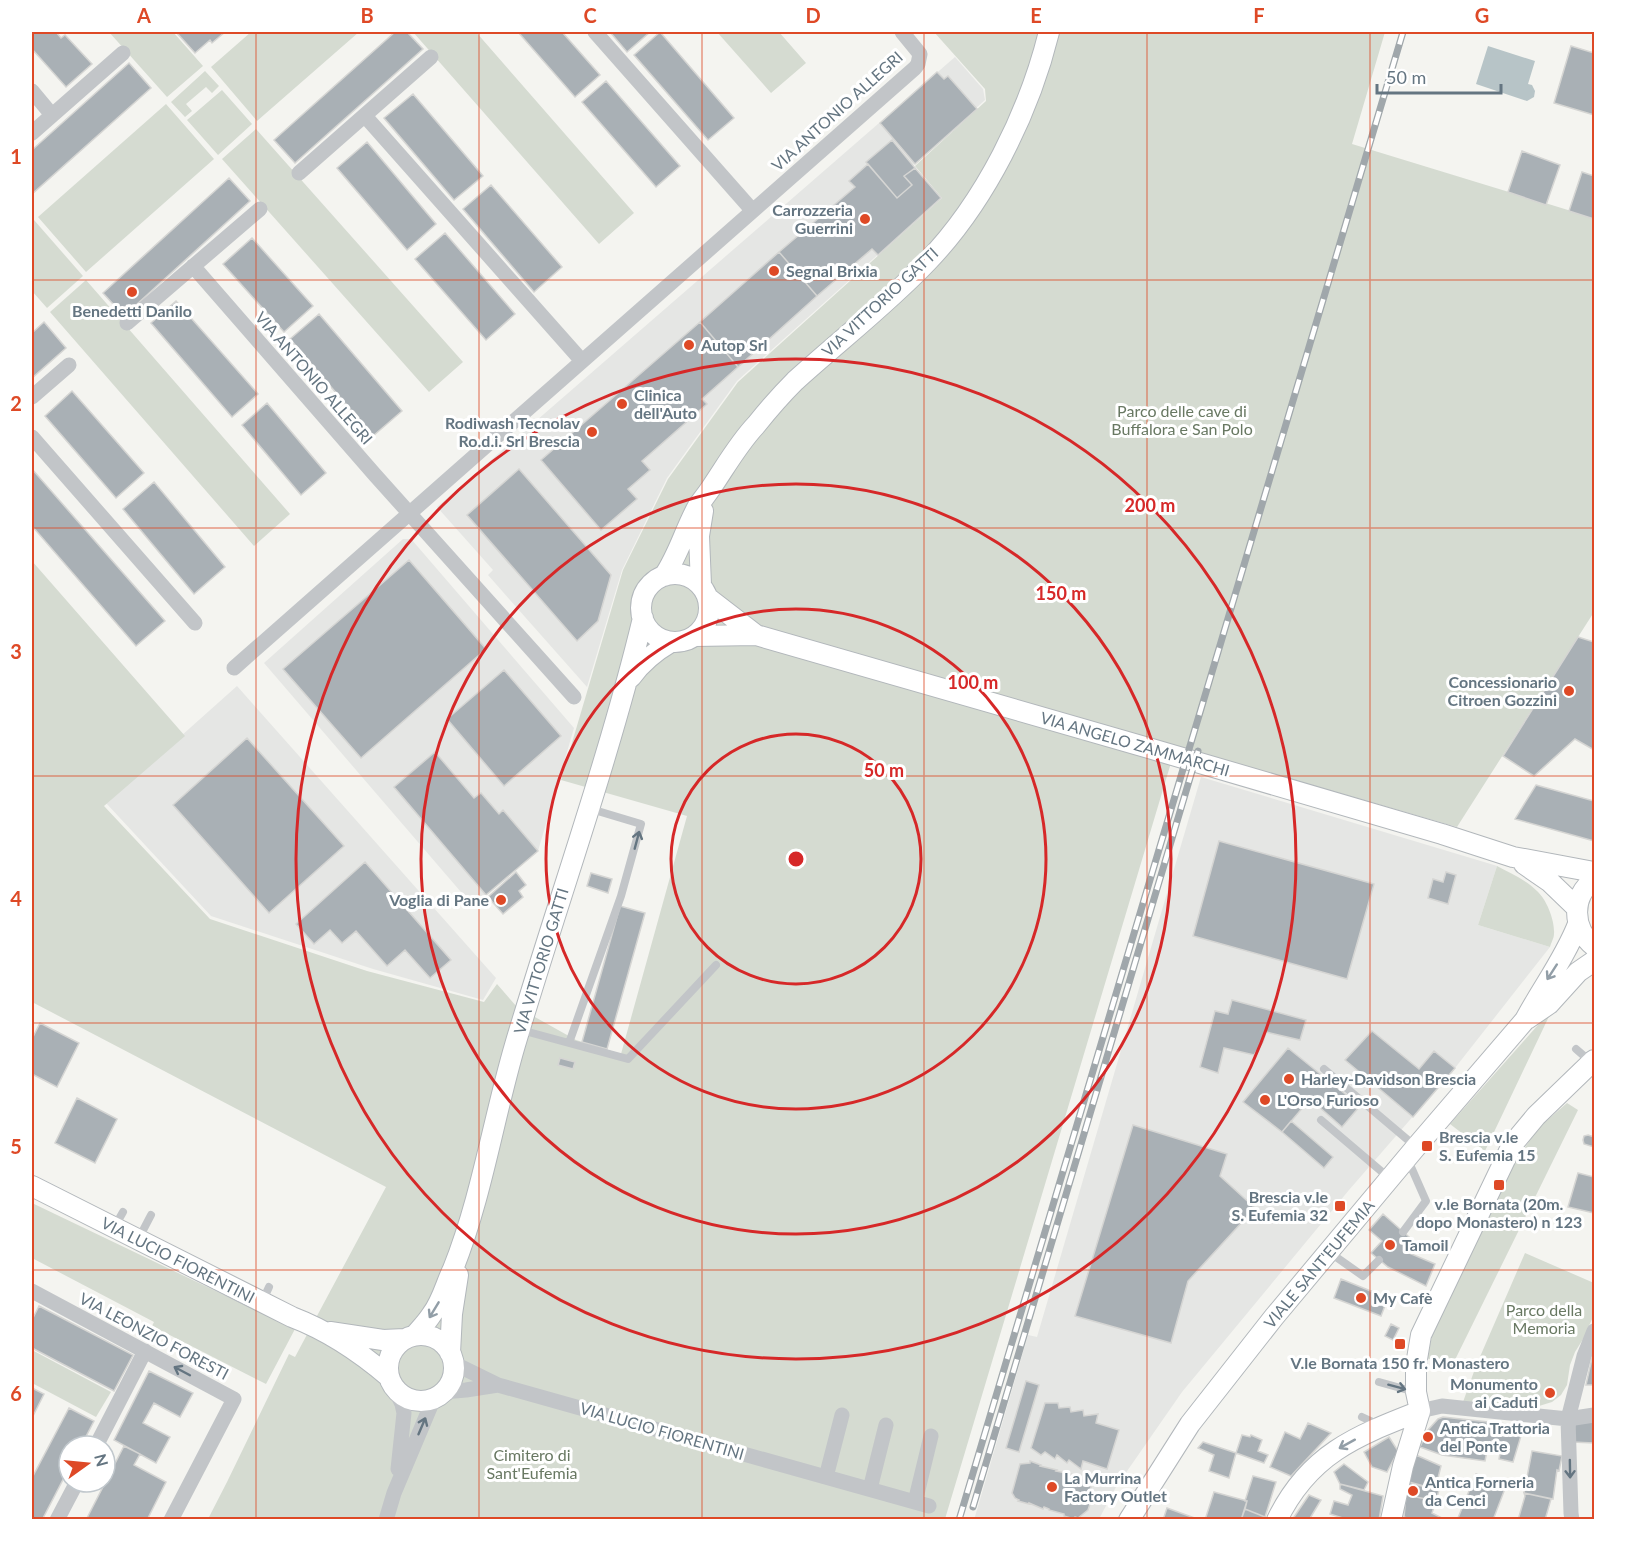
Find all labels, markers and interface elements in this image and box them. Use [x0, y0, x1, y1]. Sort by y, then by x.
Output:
text: A [136, 3, 151, 27]
text: B [360, 3, 374, 27]
text: C [583, 3, 597, 27]
text: D [805, 3, 821, 27]
text: E [1030, 3, 1042, 27]
text: F [1253, 3, 1265, 27]
text: G [1475, 3, 1489, 27]
street label: VIA ANTONIO ALLEGRI [767, 47, 906, 174]
scale bar [1377, 57, 1502, 95]
text: 50 m [1386, 66, 1426, 88]
text: 1 [10, 144, 22, 168]
place label: Carrozzeria Guerrini [772, 200, 853, 237]
marker: Carrozzeria Guerrini [858, 212, 872, 226]
street label: VIA VITTORIO GATTI [818, 243, 942, 360]
place label: Segnal Brixia [786, 261, 878, 280]
marker: Segnal Brixia [767, 264, 781, 278]
marker: Benedetti Danilo [125, 285, 139, 299]
place label: Benedetti Danilo [72, 301, 192, 320]
street label: VIA ANTONIO ALLEGRI [252, 307, 377, 448]
place label: Autop Srl [700, 335, 768, 354]
marker: Autop Srl [682, 338, 696, 352]
place label: Clinica dell'Auto [634, 385, 697, 422]
text: 2 [10, 391, 22, 415]
marker: Clinica dell'Auto [615, 397, 629, 411]
park label: Parco delle cave di Buffalora e San Polo [1111, 401, 1253, 438]
place label: Rodiwash Tecnolav Ro.d.i. Srl Brescia [445, 413, 581, 450]
marker: Rodiwash Tecnolav Ro.d.i. Srl Brescia [585, 425, 599, 439]
text: 200 m [1125, 494, 1175, 516]
text: 150 m [1036, 582, 1086, 604]
text: 3 [10, 639, 22, 663]
text: 100 m [948, 671, 998, 693]
place label: Concessionario Citroen Gozzini [1448, 672, 1557, 709]
marker: Concessionario Citroen Gozzini [1562, 684, 1576, 698]
street label: VIA ANGELO ZAMMARCHI [1038, 707, 1232, 780]
text: 50 m [864, 759, 904, 781]
one-way arrow [632, 831, 643, 850]
centre of rings [786, 849, 806, 869]
text: 4 [10, 886, 22, 910]
street label: VIA VITTORIO GATTI [509, 886, 572, 1036]
place label: Voglia di Pane [388, 890, 489, 909]
marker: Voglia di Pane [494, 893, 508, 907]
one-way arrow [1546, 963, 1558, 980]
place label: Harley-Davidson Brescia [1301, 1069, 1476, 1088]
marker: Harley-Davidson Brescia [1282, 1072, 1296, 1086]
place label: L'Orso Furioso [1277, 1090, 1379, 1109]
marker: L'Orso Furioso [1258, 1093, 1272, 1107]
place label: Brescia v.le S. Eufemia 15 [1439, 1127, 1536, 1164]
text: 5 [10, 1134, 22, 1158]
marker: Brescia v.le S. Eufemia 15 [1420, 1139, 1434, 1153]
marker: v.le Bornata (20m. dopo Monastero) n 123 [1492, 1178, 1506, 1192]
place label: Brescia v.le S. Eufemia 32 [1231, 1187, 1328, 1224]
place label: v.le Bornata (20m. dopo Monastero) n 123 [1416, 1194, 1582, 1231]
street label: VIALE SANT'EUFEMIA [1259, 1196, 1378, 1332]
marker: Brescia v.le S. Eufemia 32 [1333, 1199, 1347, 1213]
street label: VIA LUCIO FIORENTINI [98, 1213, 258, 1307]
place label: Tamoil [1402, 1235, 1449, 1254]
marker: Tamoil [1383, 1238, 1397, 1252]
street label: VIA LEONZIO FORESTI [76, 1288, 232, 1383]
place label: My Cafè [1373, 1288, 1433, 1307]
marker: My Cafè [1354, 1291, 1368, 1305]
park label: Parco della Memoria [1506, 1300, 1582, 1337]
one-way arrow [427, 1301, 439, 1318]
marker: V.le Bornata 150 fr. Monastero [1393, 1337, 1407, 1351]
place label: V.le Bornata 150 fr. Monastero [1290, 1353, 1509, 1372]
one-way arrow [174, 1365, 192, 1376]
place label: Monumento ai Caduti [1450, 1374, 1538, 1411]
text: 6 [10, 1381, 22, 1405]
one-way arrow [1387, 1382, 1406, 1393]
marker: Monumento ai Caduti [1543, 1386, 1557, 1400]
street label: VIA LUCIO FIORENTINI [578, 1398, 746, 1463]
one-way arrow [417, 1417, 428, 1435]
place label: Antica Trattoria del Ponte [1439, 1418, 1550, 1455]
marker: Antica Trattoria del Ponte [1421, 1430, 1435, 1444]
north arrow [57, 1434, 117, 1494]
one-way arrow [1339, 1438, 1356, 1450]
park label: Cimitero di Sant'Eufemia [487, 1445, 577, 1482]
text: N [91, 1452, 113, 1468]
one-way arrow [1564, 1459, 1575, 1479]
place label: La Murrina Factory Outlet [1064, 1468, 1167, 1505]
place label: Antica Forneria da Cenci [1424, 1472, 1534, 1509]
marker: La Murrina Factory Outlet [1045, 1480, 1059, 1494]
marker: Antica Forneria da Cenci [1406, 1484, 1420, 1498]

